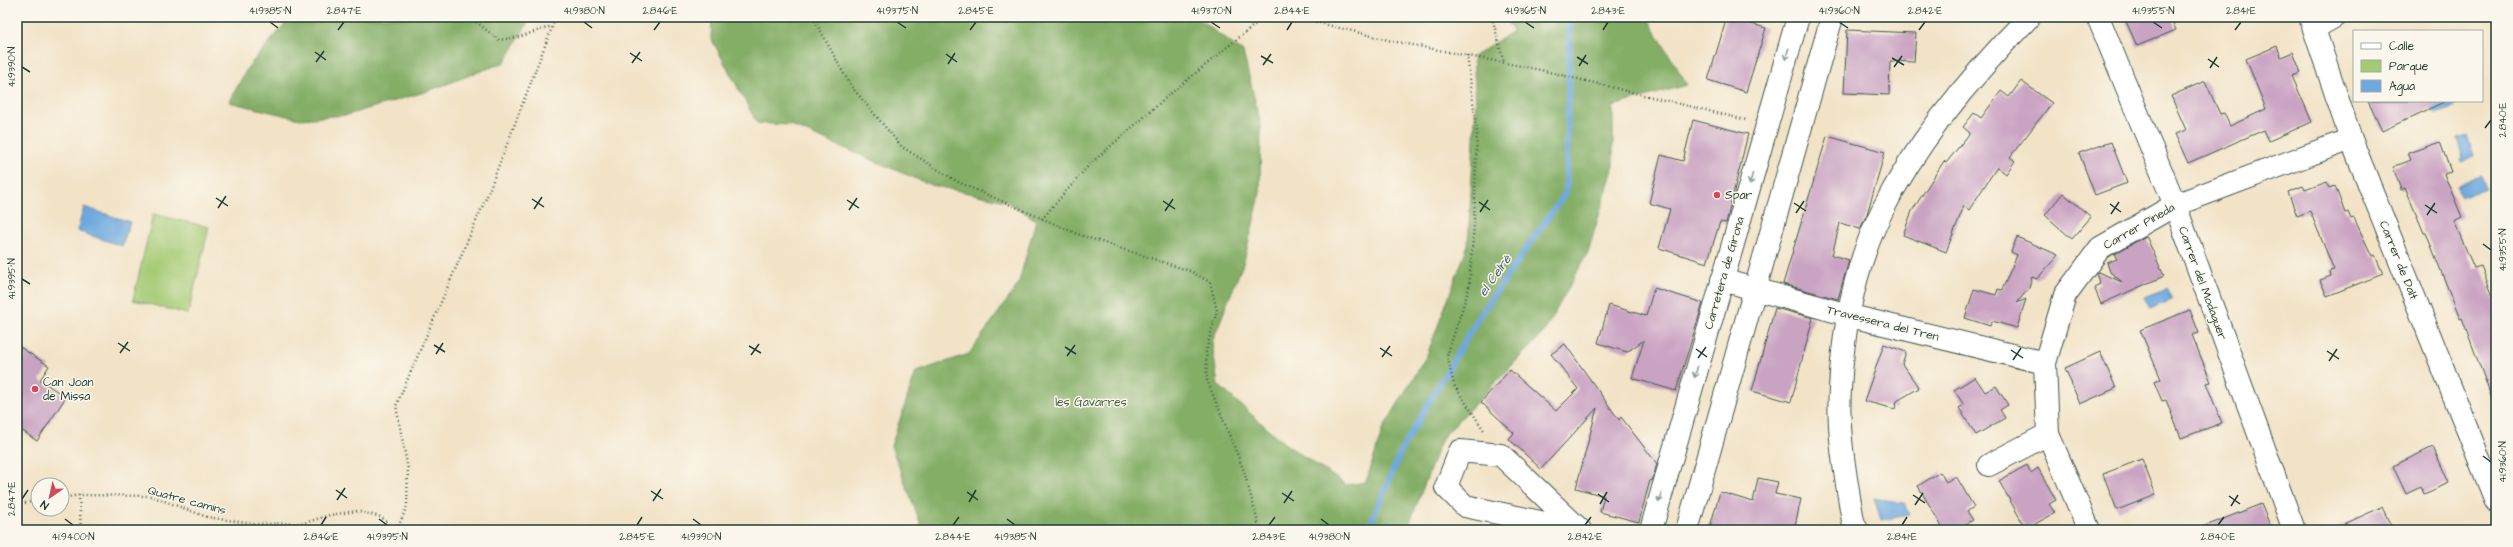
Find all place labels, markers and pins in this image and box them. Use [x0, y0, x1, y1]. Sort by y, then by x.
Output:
place label: Spar [1725, 187, 1752, 204]
marker: Spar [1712, 190, 1722, 200]
place label: Can Joan de Missa [43, 374, 94, 405]
marker: Can Joan de Missa [30, 384, 40, 394]

